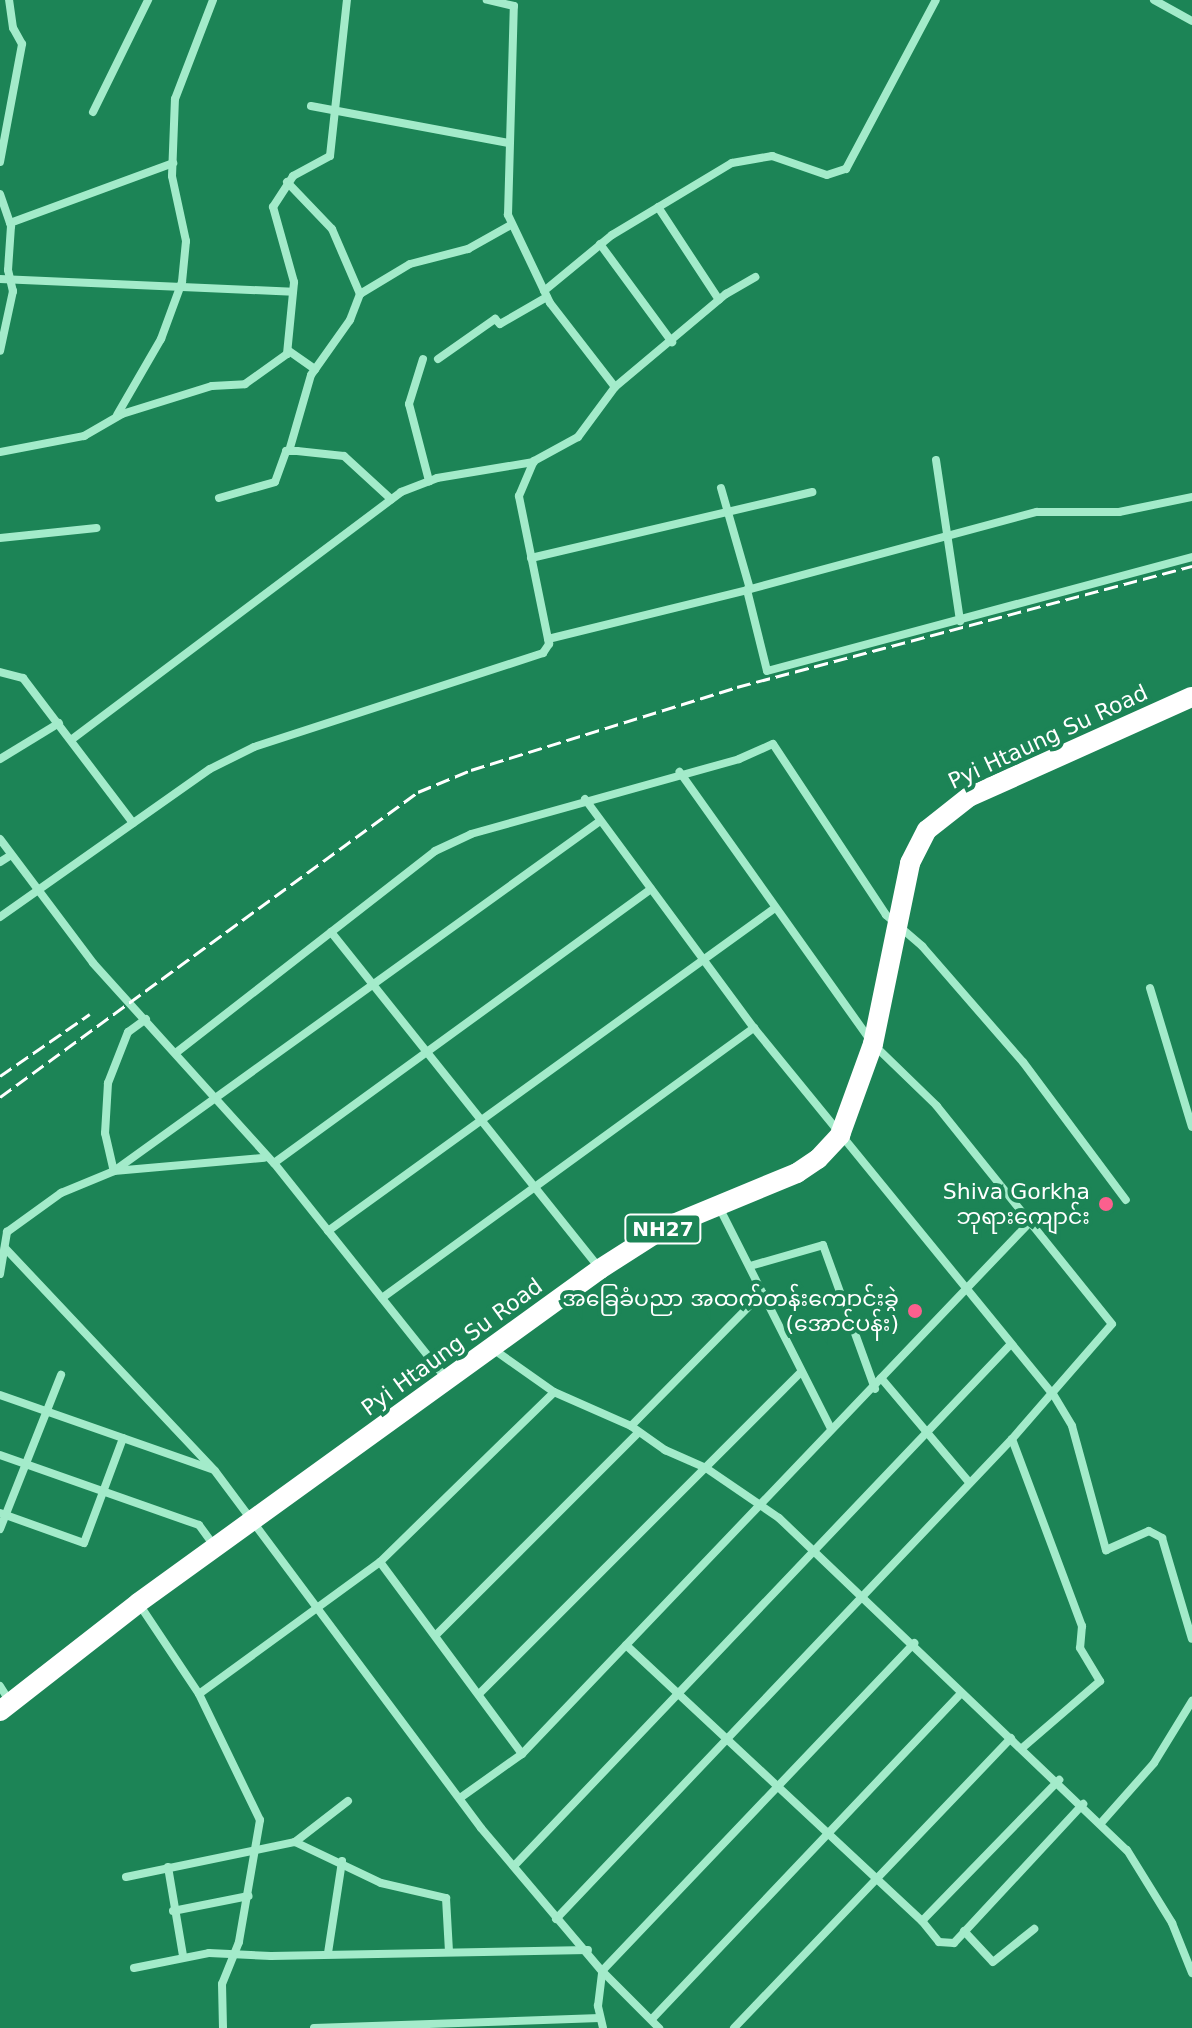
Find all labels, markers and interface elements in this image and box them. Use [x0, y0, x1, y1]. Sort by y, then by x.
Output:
street label: Pyi Htaung Su Road [944, 679, 1152, 795]
place label: Shiva Gorkha ဘုရားကျောင်း [943, 1178, 1090, 1230]
marker: Shiva Gorkha ဘုရားကျောင်း [1097, 1195, 1115, 1213]
road number: NH27 [623, 1213, 703, 1245]
street label: Pyi Htaung Su Road [356, 1273, 548, 1421]
place label: အခြေခံပညာ အထက်တန်းကျောင်းခွဲ (အောင်ပန်း) [562, 1285, 899, 1336]
marker: အခြေခံပညာ အထက်တန်းကျောင်းခွဲ (အောင်ပန်း) [906, 1302, 924, 1320]

